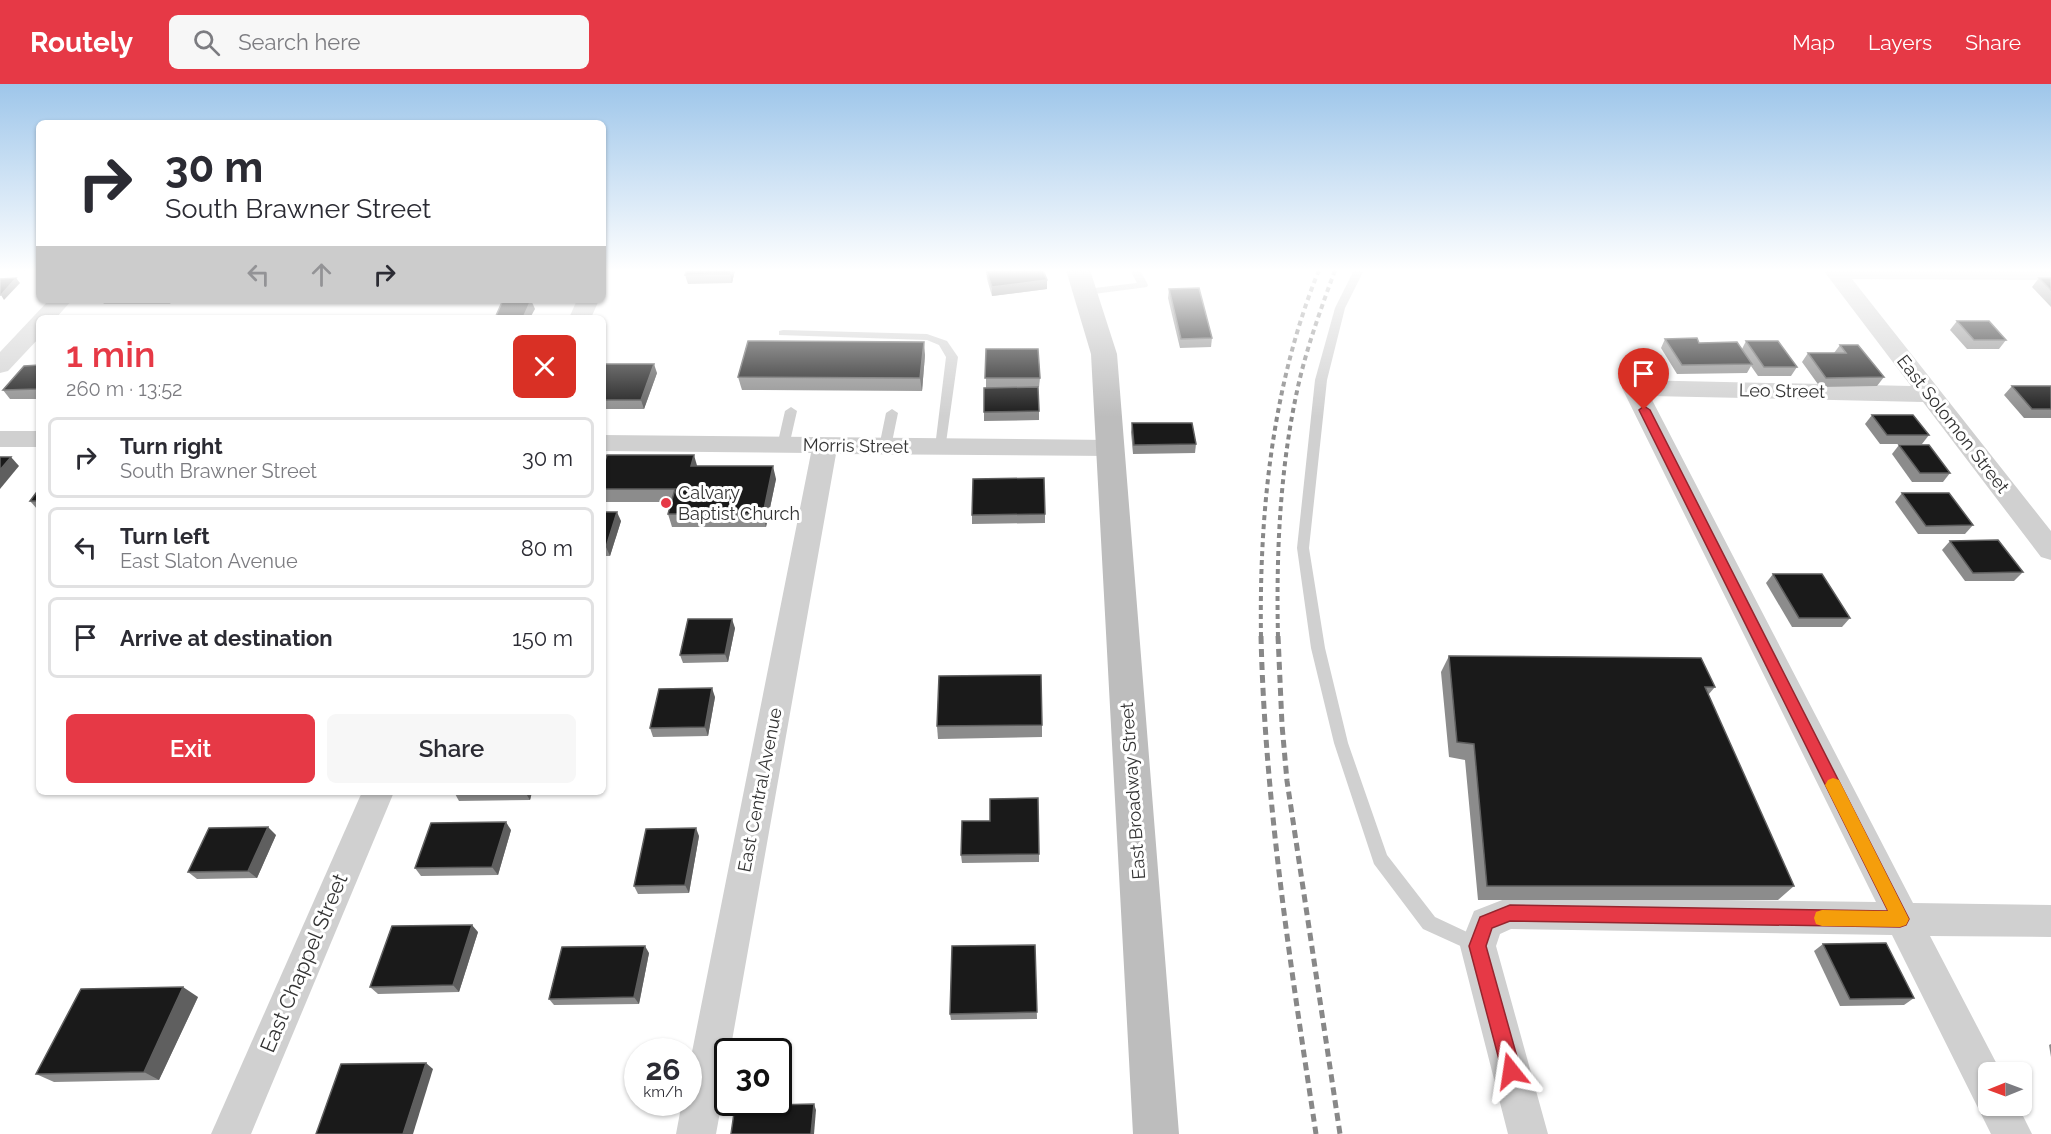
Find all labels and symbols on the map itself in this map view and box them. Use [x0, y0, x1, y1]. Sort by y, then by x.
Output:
pin [1618, 348, 1669, 410]
street label: East Solomon Street [1893, 350, 2014, 497]
street label: Leo Street [1739, 379, 1825, 402]
street label: Morris Street [803, 434, 909, 457]
place label: Calvary Baptist Church [678, 482, 800, 524]
marker: Calvary Baptist Church [659, 496, 673, 510]
street label: East Broadway Street [1116, 702, 1149, 880]
street label: East Central Avenue [733, 706, 786, 874]
street label: East Chappel Street [255, 870, 352, 1056]
speed limit sign: 30 [714, 1038, 792, 1116]
position arrow [1479, 1039, 1543, 1103]
north arrow [1978, 1062, 2032, 1116]

